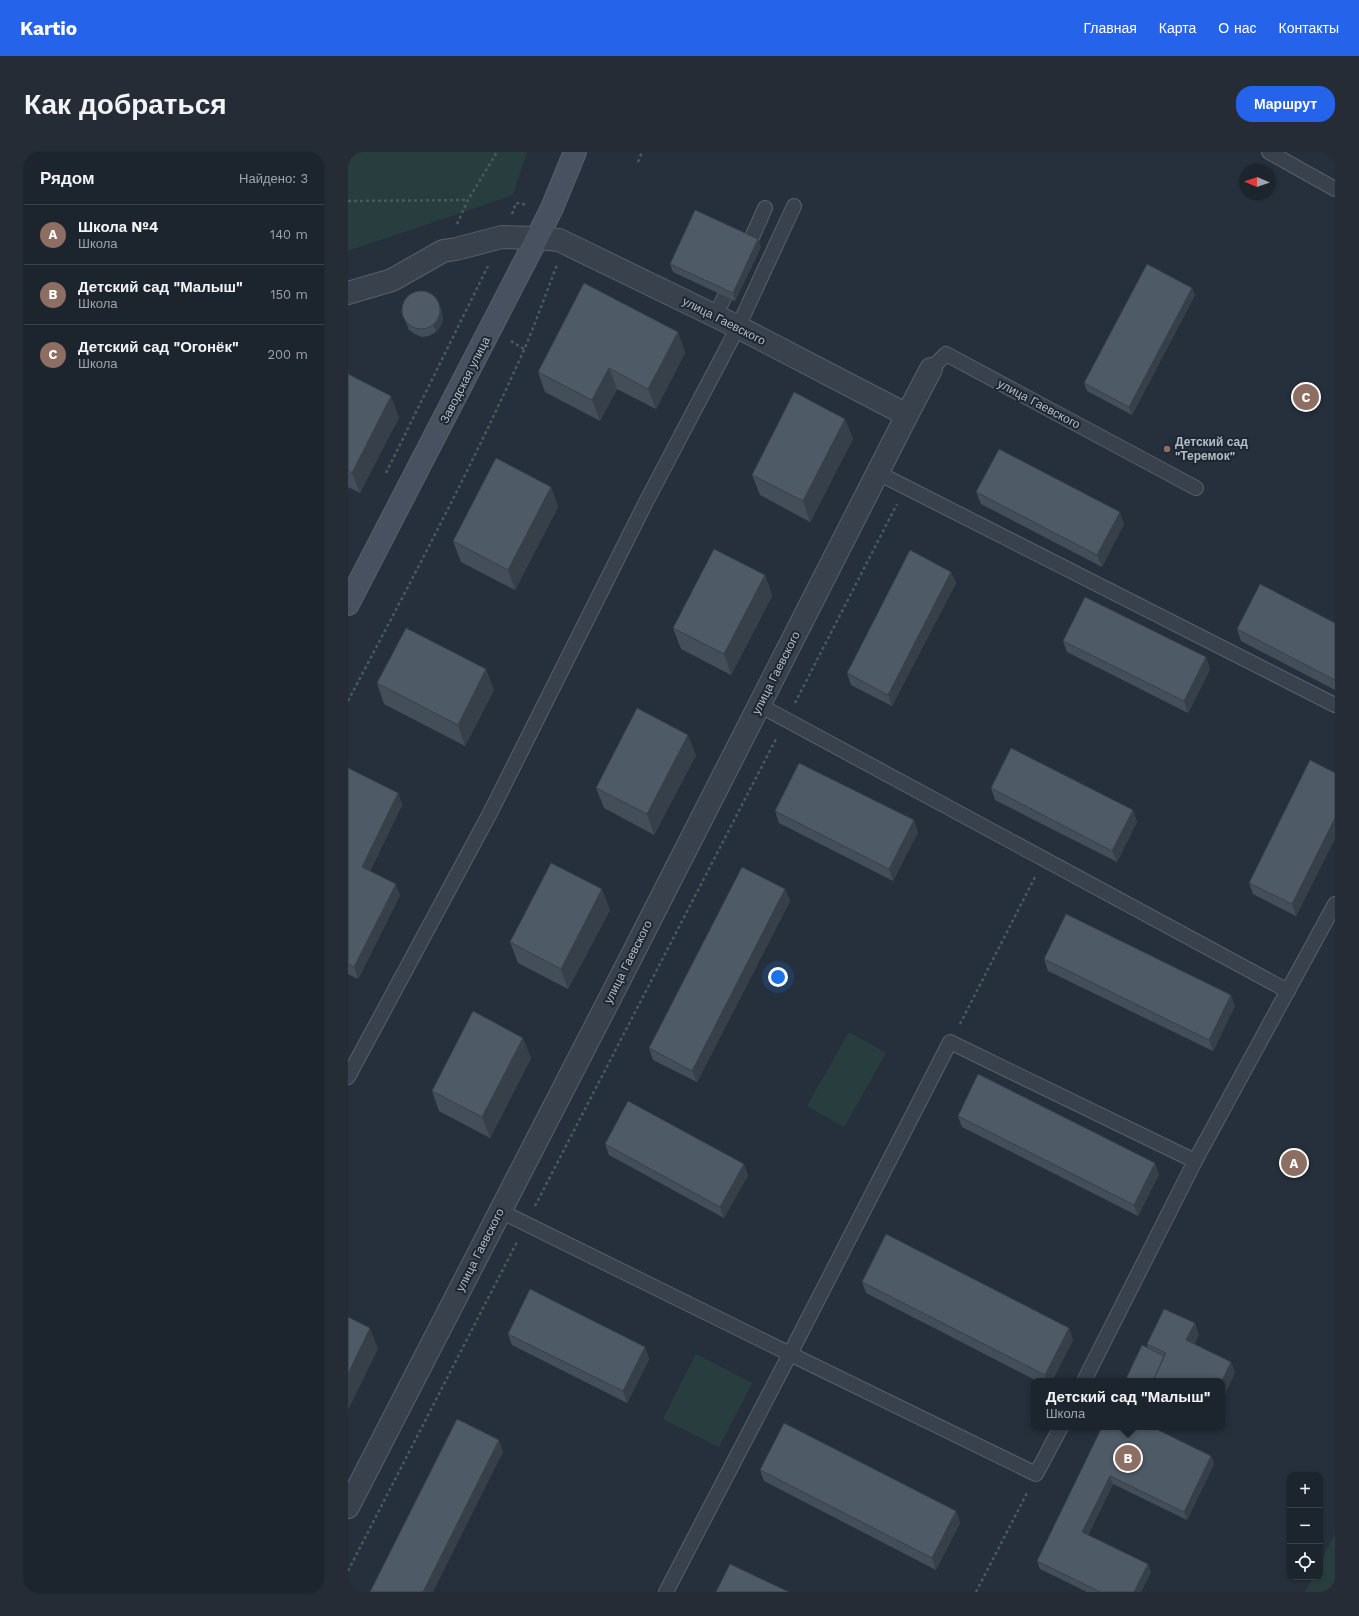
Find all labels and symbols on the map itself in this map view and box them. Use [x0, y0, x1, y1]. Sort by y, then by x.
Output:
north arrow [1239, 164, 1275, 200]
street label: улица Гаевского [680, 294, 768, 348]
street label: Заводская улица [437, 334, 493, 426]
street label: улица Гаевского [995, 376, 1083, 432]
pin: C [1293, 382, 1319, 412]
place label: Детский сад "Теремок" [1175, 435, 1248, 463]
marker: Детский сад "Теремок" [1162, 444, 1172, 454]
street label: улица Гаевского [749, 629, 803, 717]
street label: улица Гаевского [601, 918, 655, 1006]
your location [768, 967, 788, 987]
pin: A [1281, 1148, 1307, 1178]
street label: улица Гаевского [453, 1206, 507, 1294]
pin: B [1115, 1443, 1141, 1473]

